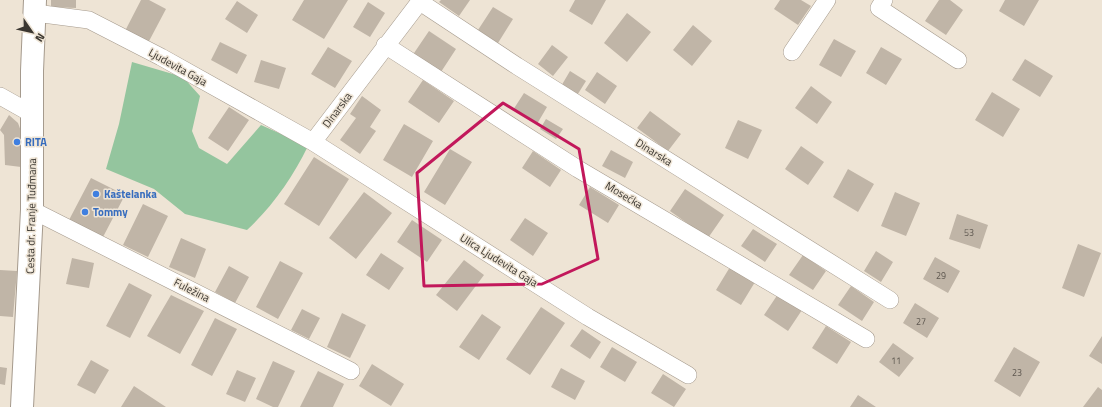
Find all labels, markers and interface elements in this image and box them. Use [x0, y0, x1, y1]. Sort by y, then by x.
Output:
north arrow [12, 12, 52, 52]
text: N [32, 30, 49, 45]
street label: Ljudevita Gaja [146, 44, 211, 90]
street label: Dinarska [318, 89, 356, 131]
place label: RITA [25, 134, 47, 150]
street label: Dinarska [633, 134, 676, 170]
marker: RITA [12, 137, 22, 147]
street label: Cesta dr. Franje Tuđmana [22, 157, 40, 274]
street label: Mosećka [602, 178, 646, 213]
place label: Kaštelanka [104, 186, 157, 202]
marker: Kaštelanka [91, 189, 101, 199]
place label: Tommy [93, 204, 128, 220]
marker: Tommy [80, 207, 90, 217]
house number: 53 [964, 226, 974, 239]
street label: Ulica Ljudevita Gaja [457, 230, 542, 291]
house number: 29 [936, 269, 946, 282]
street label: Fuležina [171, 274, 213, 306]
house number: 27 [916, 315, 926, 328]
house number: 11 [891, 354, 901, 367]
house number: 23 [1012, 366, 1022, 379]

